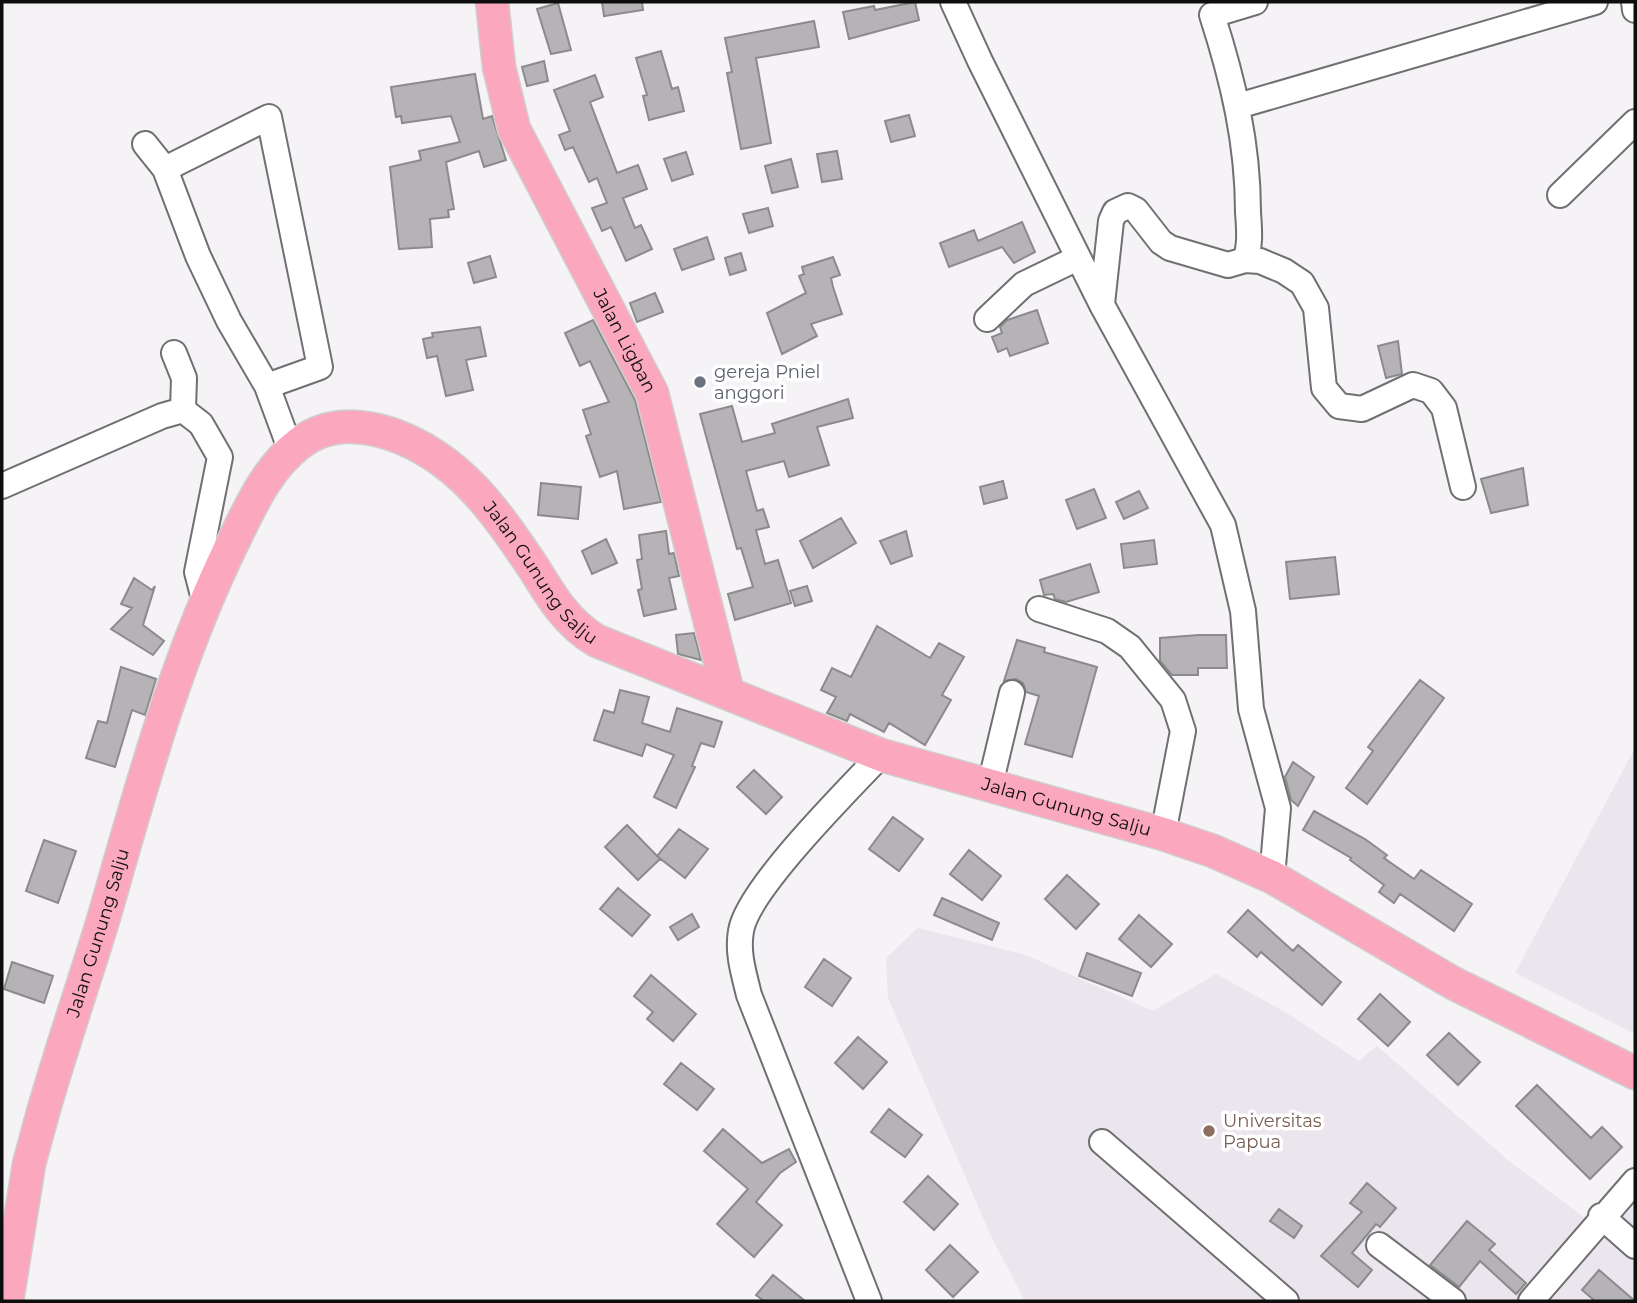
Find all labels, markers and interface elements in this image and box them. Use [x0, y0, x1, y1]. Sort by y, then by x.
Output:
street label: Jalan Ligban [588, 284, 661, 397]
place label: gereja Pniel anggori [714, 361, 820, 404]
marker: gereja Pniel anggori [692, 374, 708, 390]
street label: Jalan Gunung Salju [478, 496, 601, 649]
street label: Jalan Gunung Salju [978, 772, 1154, 841]
street label: Jalan Gunung Salju [62, 846, 134, 1021]
place label: Universitas Papua [1223, 1110, 1322, 1153]
marker: Universitas Papua [1201, 1123, 1217, 1139]

